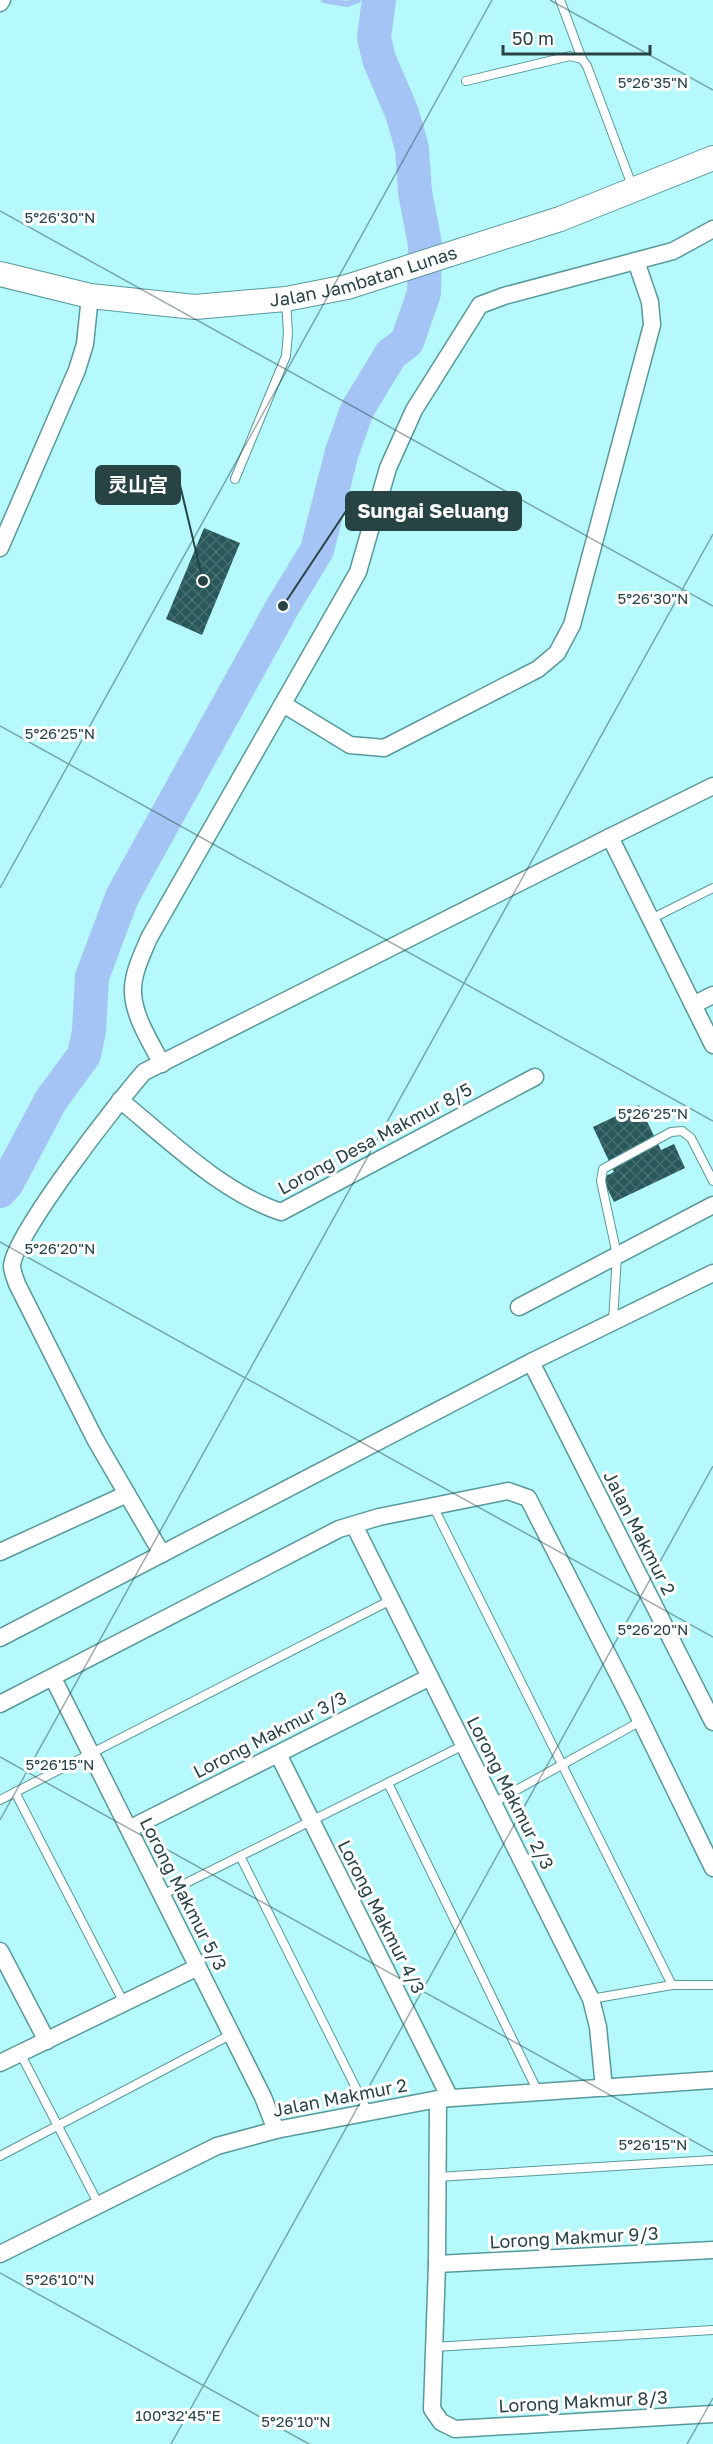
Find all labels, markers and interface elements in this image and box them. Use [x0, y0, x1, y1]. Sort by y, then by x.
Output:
scale bar [503, 18, 650, 56]
text: 50 m [512, 27, 554, 49]
text: 5°26'35"N [618, 73, 688, 91]
text: 5°26'30"N [25, 208, 95, 226]
street label: Jalan Jambatan Lunas [269, 241, 460, 310]
callout: 灵山宫 [96, 466, 180, 504]
text: 灵山宫 [108, 472, 168, 496]
callout: Sungai Seluang [346, 492, 521, 530]
text: Sungai Seluang [357, 498, 509, 522]
text: 5°26'30"N [618, 589, 688, 607]
text: 5°26'25"N [25, 724, 95, 742]
street label: Lorong Desa Makmur 8/5 [274, 1078, 475, 1199]
text: 5°26'25"N [618, 1104, 688, 1122]
text: 5°26'20"N [25, 1239, 95, 1257]
street label: Jalan Makmur 2 [599, 1467, 681, 1598]
text: 5°26'20"N [618, 1620, 688, 1638]
street label: Lorong Makmur 3/3 [189, 1686, 350, 1782]
street label: Lorong Makmur 2/3 [463, 1712, 559, 1873]
text: 5°26'15"N [26, 1755, 94, 1773]
street label: Lorong Makmur 5/3 [136, 1813, 232, 1974]
street label: Lorong Makmur 4/3 [334, 1836, 430, 1997]
street label: Jalan Makmur 2 [271, 2073, 409, 2121]
text: 5°26'15"N [619, 2135, 687, 2153]
street label: Lorong Makmur 9/3 [489, 2222, 659, 2252]
text: 5°26'10"N [25, 2270, 95, 2288]
street label: Lorong Makmur 8/3 [498, 2386, 668, 2416]
text: 100°32'45"E [135, 2406, 221, 2424]
text: 5°26'10"N [261, 2412, 331, 2430]

